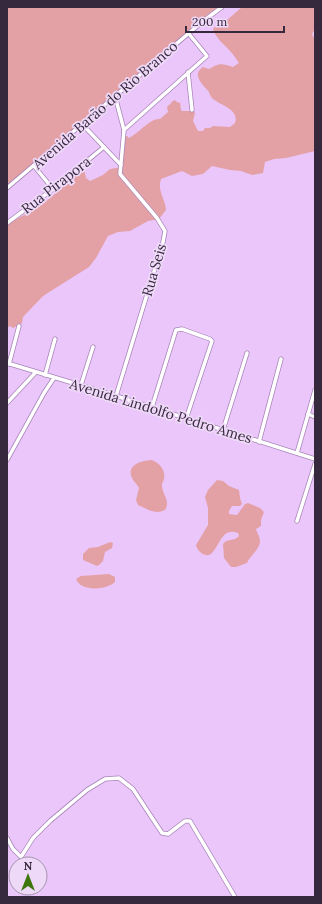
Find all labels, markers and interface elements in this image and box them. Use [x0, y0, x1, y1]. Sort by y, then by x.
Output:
scale bar [186, 8, 284, 34]
text: 200 m [192, 14, 228, 29]
street label: Avenida Barão do Rio Branco [28, 37, 181, 174]
street label: Rua Pirapora [18, 152, 94, 218]
street label: Rua Seis [138, 242, 170, 298]
street label: Avenida Lindolfo Pedro Ames [67, 374, 254, 447]
north arrow [8, 856, 48, 896]
text: N [24, 859, 33, 873]

